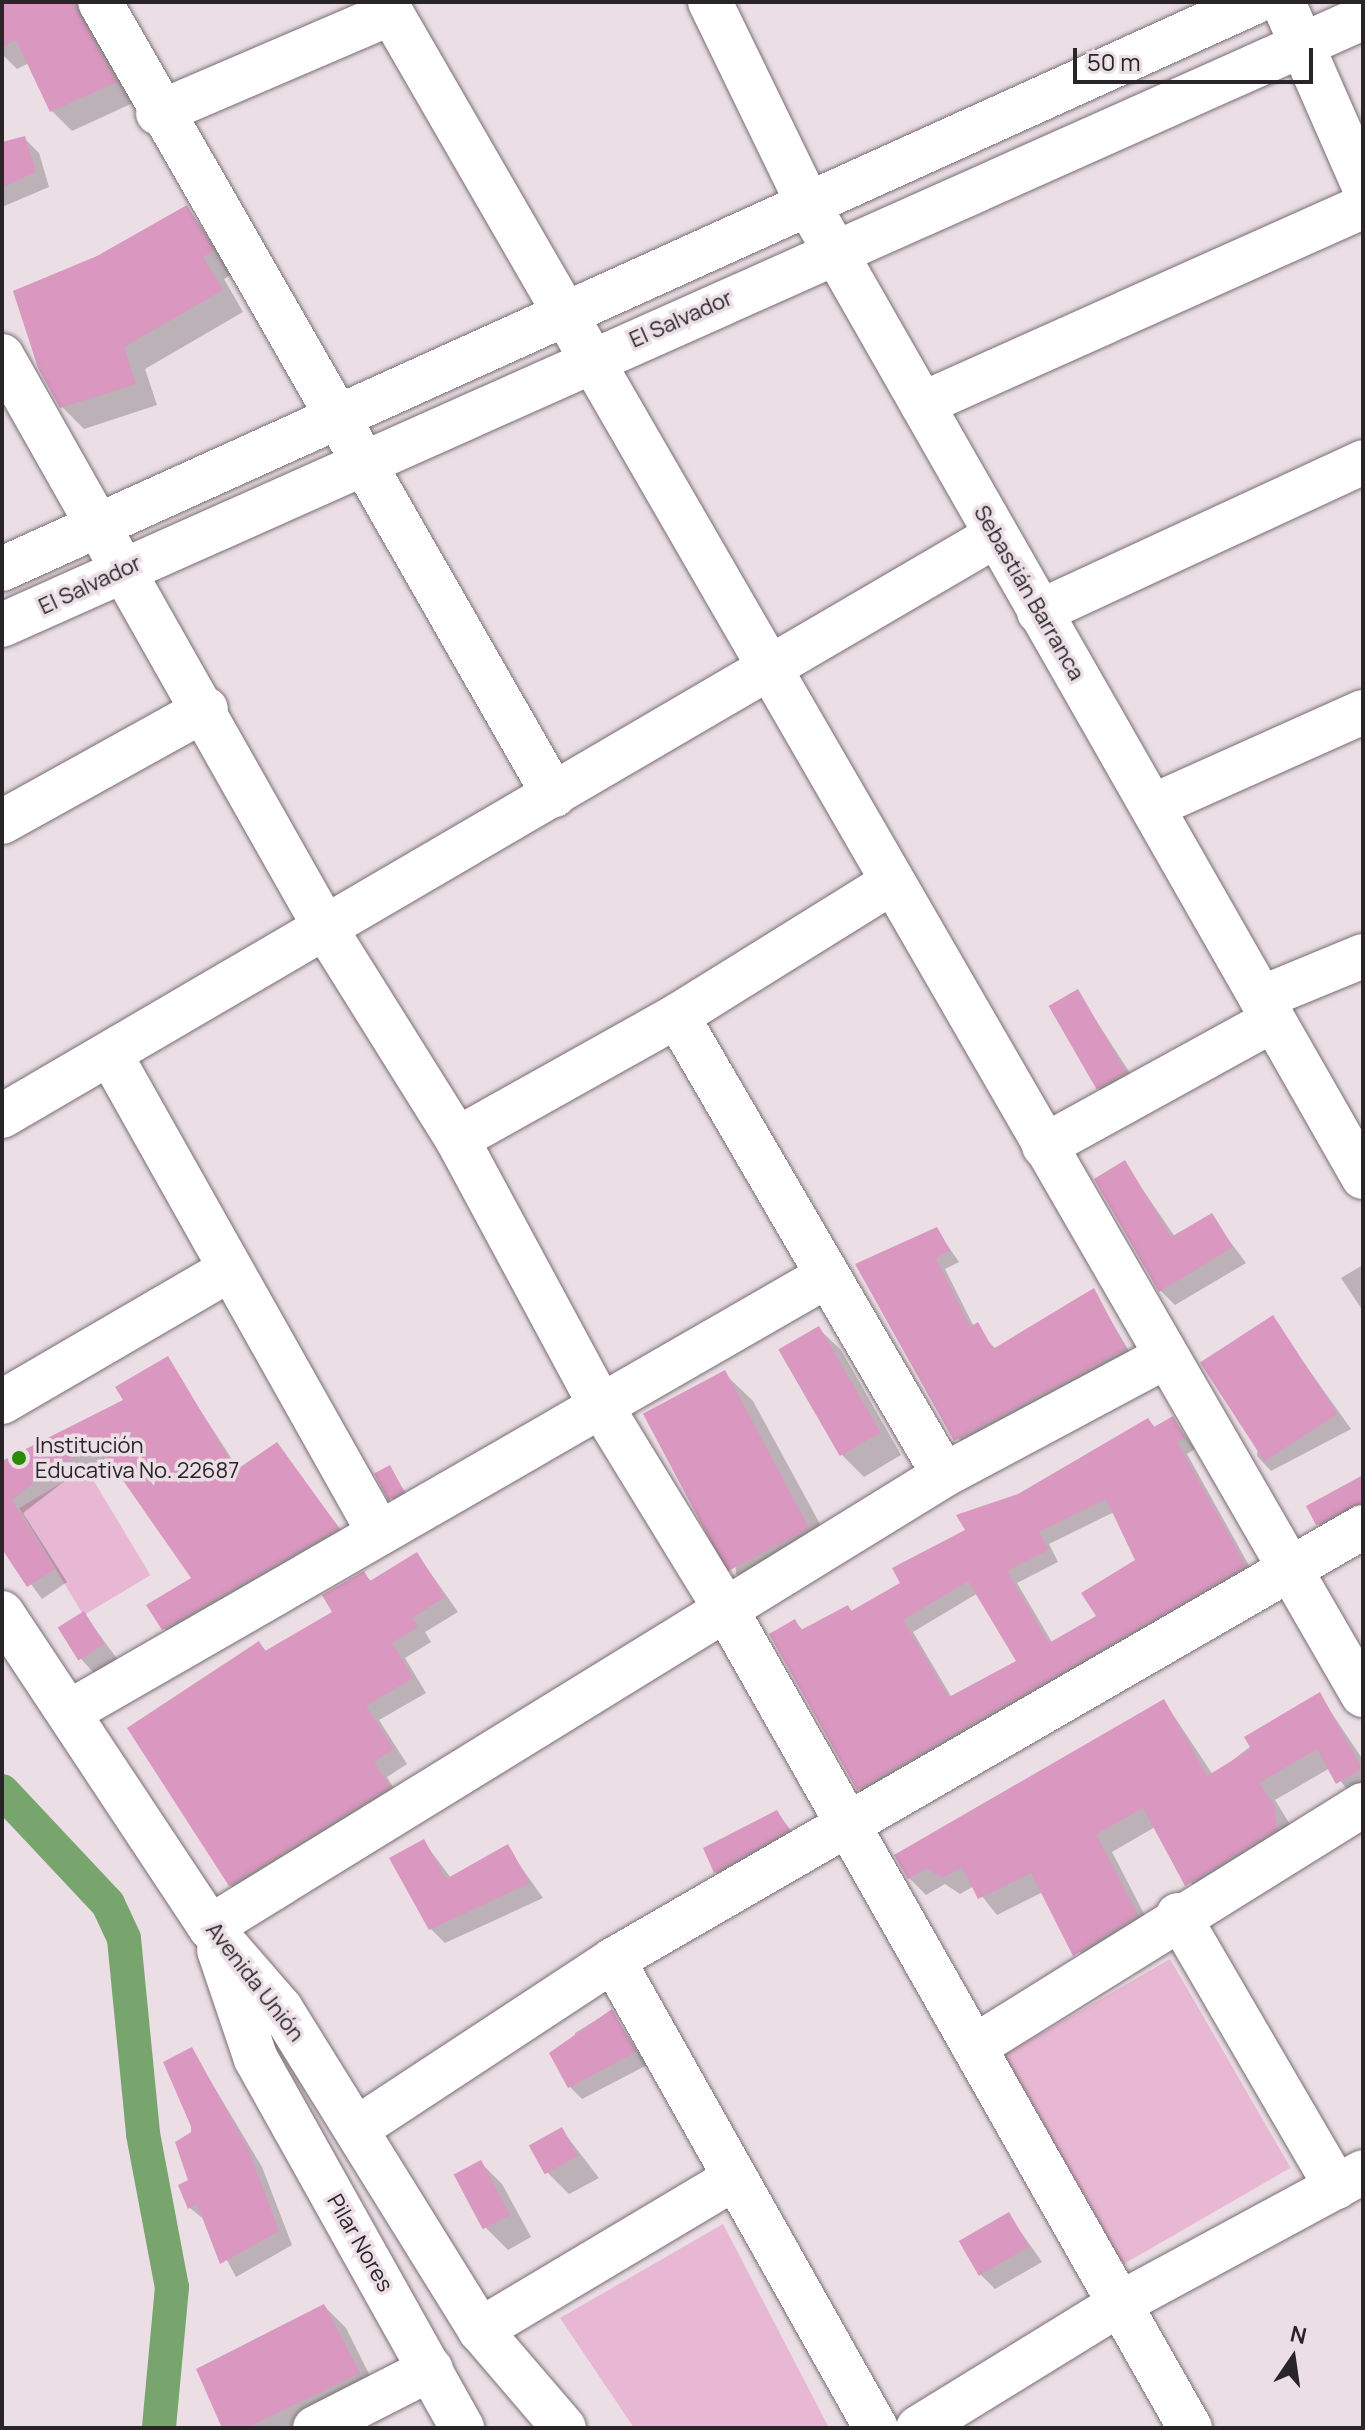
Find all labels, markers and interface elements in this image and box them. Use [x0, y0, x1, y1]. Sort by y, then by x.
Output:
scale bar [1077, 32, 1317, 82]
text: 50 m [1087, 45, 1141, 78]
street label: El Salvador [626, 285, 736, 353]
street label: Sebastián Barranca [968, 501, 1090, 685]
street label: El Salvador [35, 550, 145, 620]
place label: Institución Educativa No. 22687 [35, 1432, 239, 1484]
marker: Institución Educativa No. 22687 [10, 1449, 28, 1467]
street label: Avenida Unión [200, 1917, 310, 2047]
street label: Pilar Nores [321, 2190, 399, 2296]
north arrow [1253, 2318, 1333, 2398]
text: N [1287, 2318, 1309, 2351]

